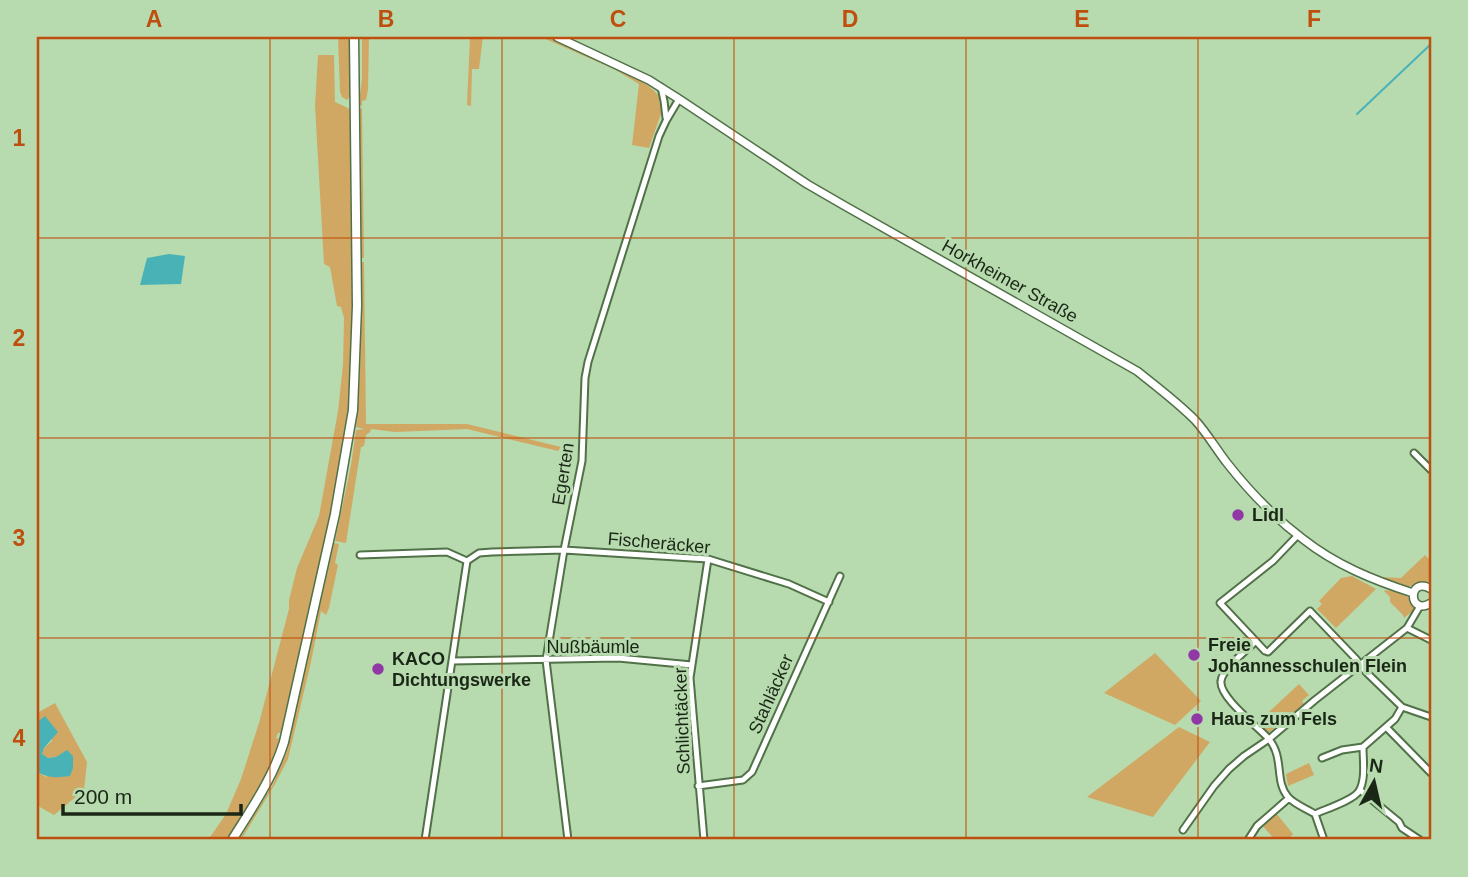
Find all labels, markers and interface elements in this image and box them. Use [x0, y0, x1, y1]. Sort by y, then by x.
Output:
text: A [146, 6, 162, 32]
text: B [378, 6, 394, 32]
text: C [610, 6, 626, 32]
text: D [842, 6, 858, 32]
text: E [1074, 6, 1090, 32]
text: F [1307, 6, 1321, 32]
text: 1 [13, 125, 26, 151]
street label: Horkheimer Straße [939, 235, 1081, 327]
text: 2 [13, 325, 25, 351]
street label: Egerten [548, 441, 578, 507]
place label: Lidl [1252, 505, 1284, 525]
marker: Lidl [1230, 507, 1246, 523]
text: 3 [13, 525, 25, 551]
street label: Fischeräcker [607, 529, 711, 557]
place label: Freie Johannesschulen Flein [1208, 635, 1407, 676]
street label: Nußbäumle [546, 637, 640, 657]
marker: Freie Johannesschulen Flein [1186, 647, 1202, 663]
place label: KACO Dichtungswerke [392, 649, 531, 690]
street label: Stahläcker [745, 651, 797, 737]
marker: KACO Dichtungswerke [370, 661, 386, 677]
street label: Schlichtäcker [670, 667, 694, 775]
place label: Haus zum Fels [1211, 709, 1337, 729]
marker: Haus zum Fels [1189, 711, 1205, 727]
text: 4 [13, 725, 26, 751]
north arrow [1338, 748, 1408, 818]
text: N [1368, 754, 1385, 777]
scale bar [63, 772, 242, 816]
text: 200 m [74, 785, 132, 808]

